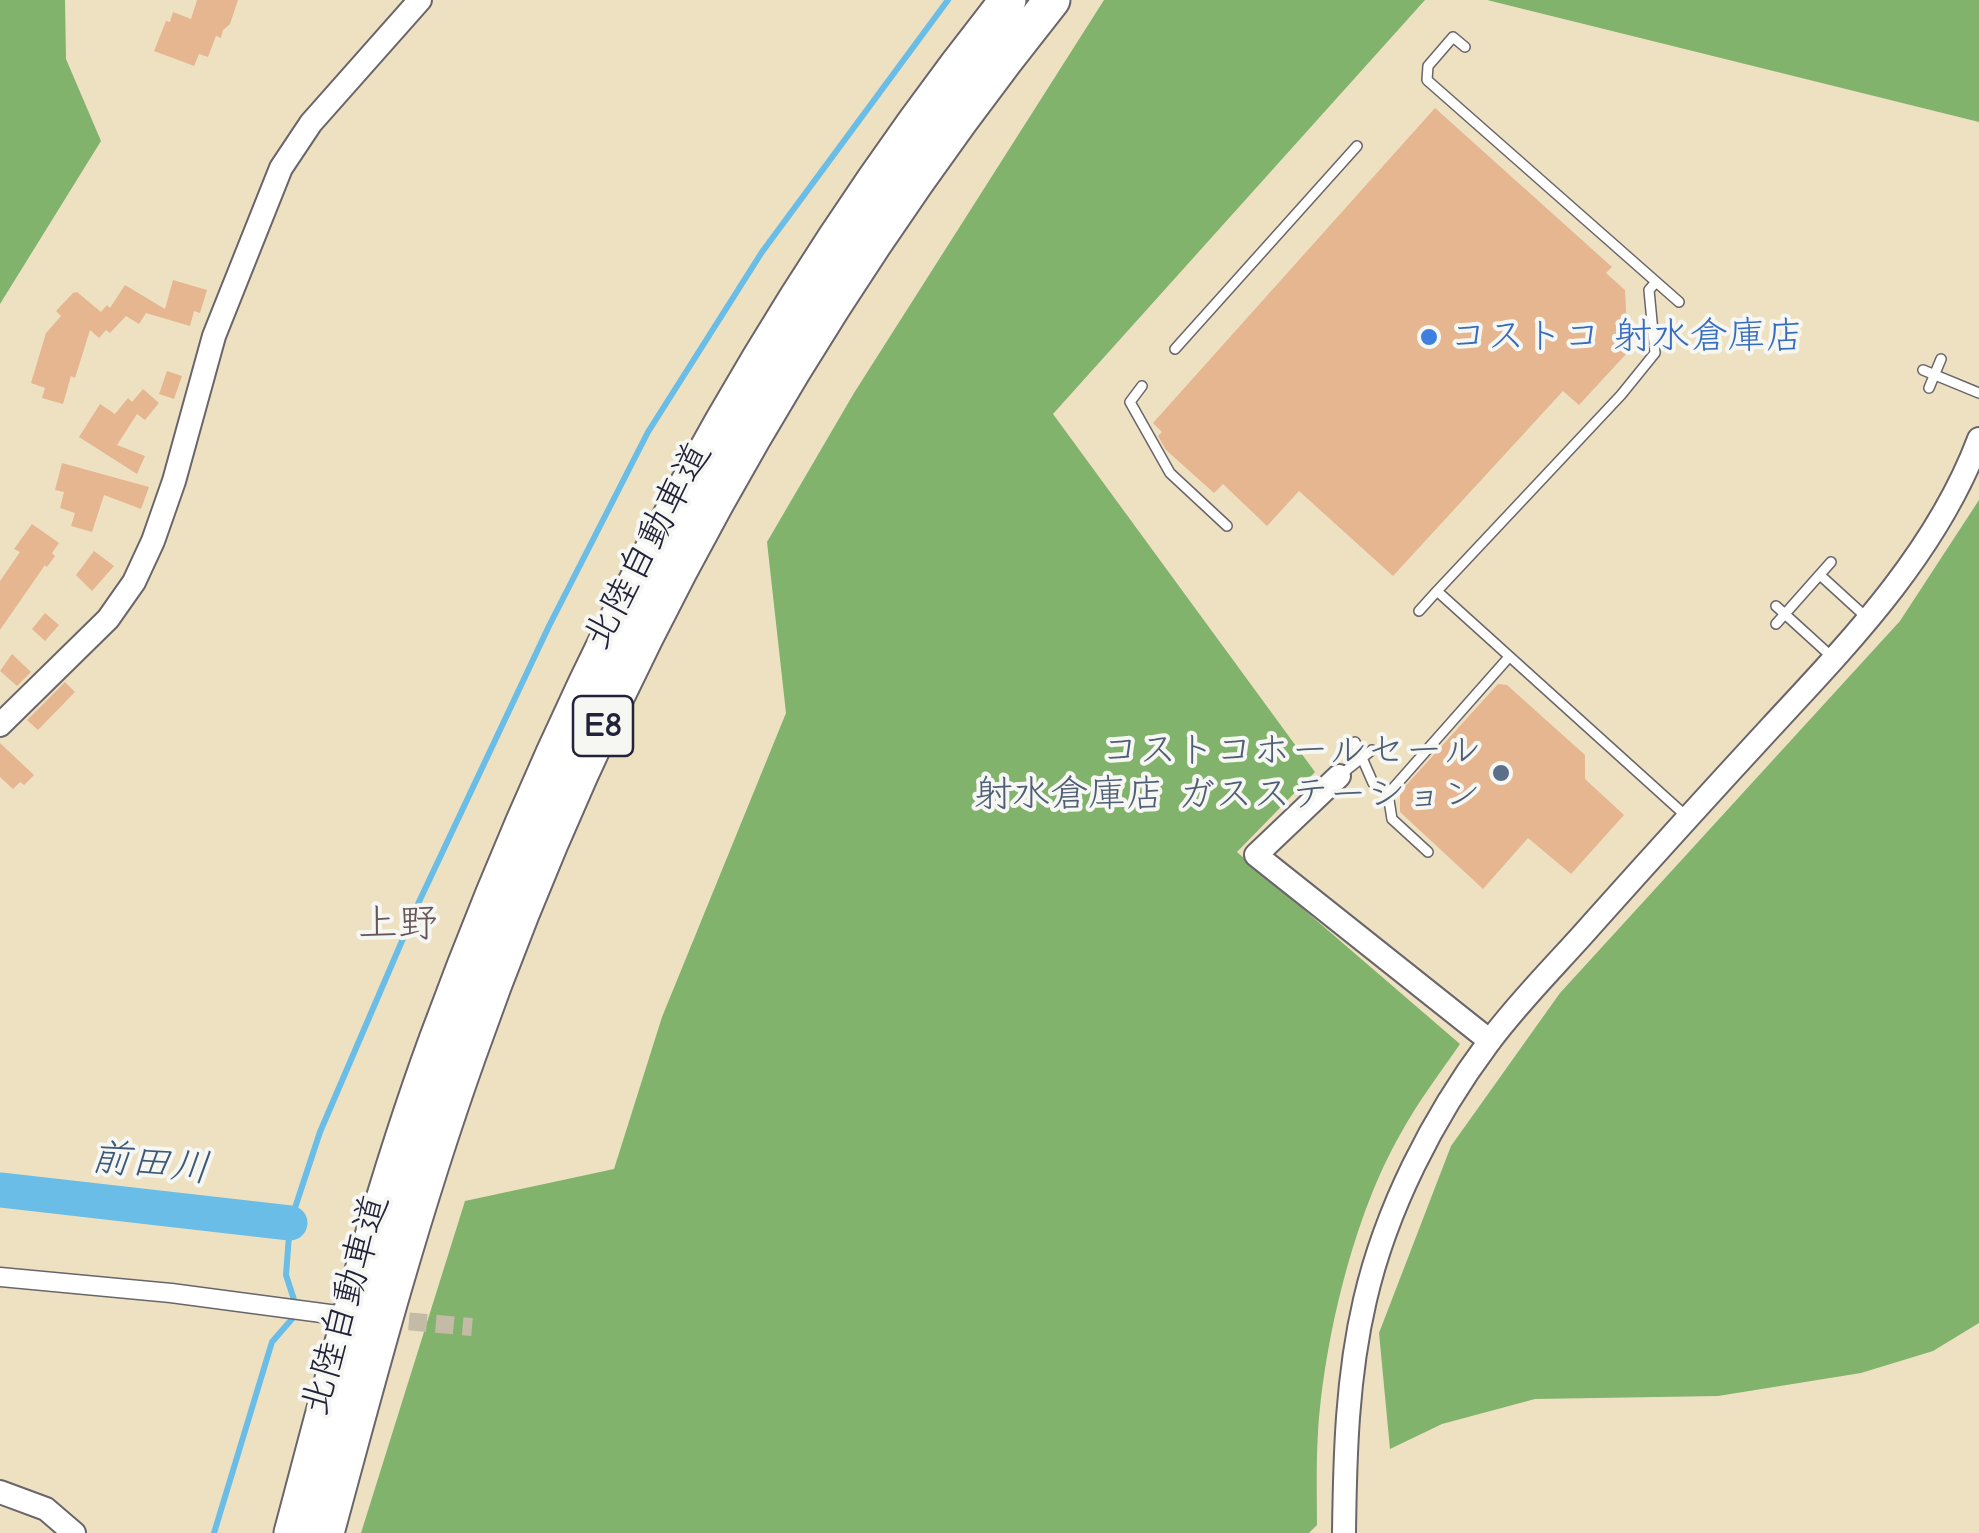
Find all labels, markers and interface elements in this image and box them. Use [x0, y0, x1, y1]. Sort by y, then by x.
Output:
place label: コストコ 射水倉庫店 [1449, 314, 1804, 360]
marker: コストコ 射水倉庫店 [1418, 326, 1440, 348]
street label: 北陸自動車道 [574, 435, 722, 657]
road number: E8 [573, 696, 633, 756]
place label: コストコホールセール 射水倉庫店 ガスステーション [974, 728, 1481, 818]
marker: コストコホールセール 射水倉庫店 ガスステーション [1490, 762, 1512, 784]
district label: 上野 [358, 901, 438, 949]
water label: 前田川 [88, 1134, 212, 1194]
street label: 北陸自動車道 [293, 1189, 399, 1421]

